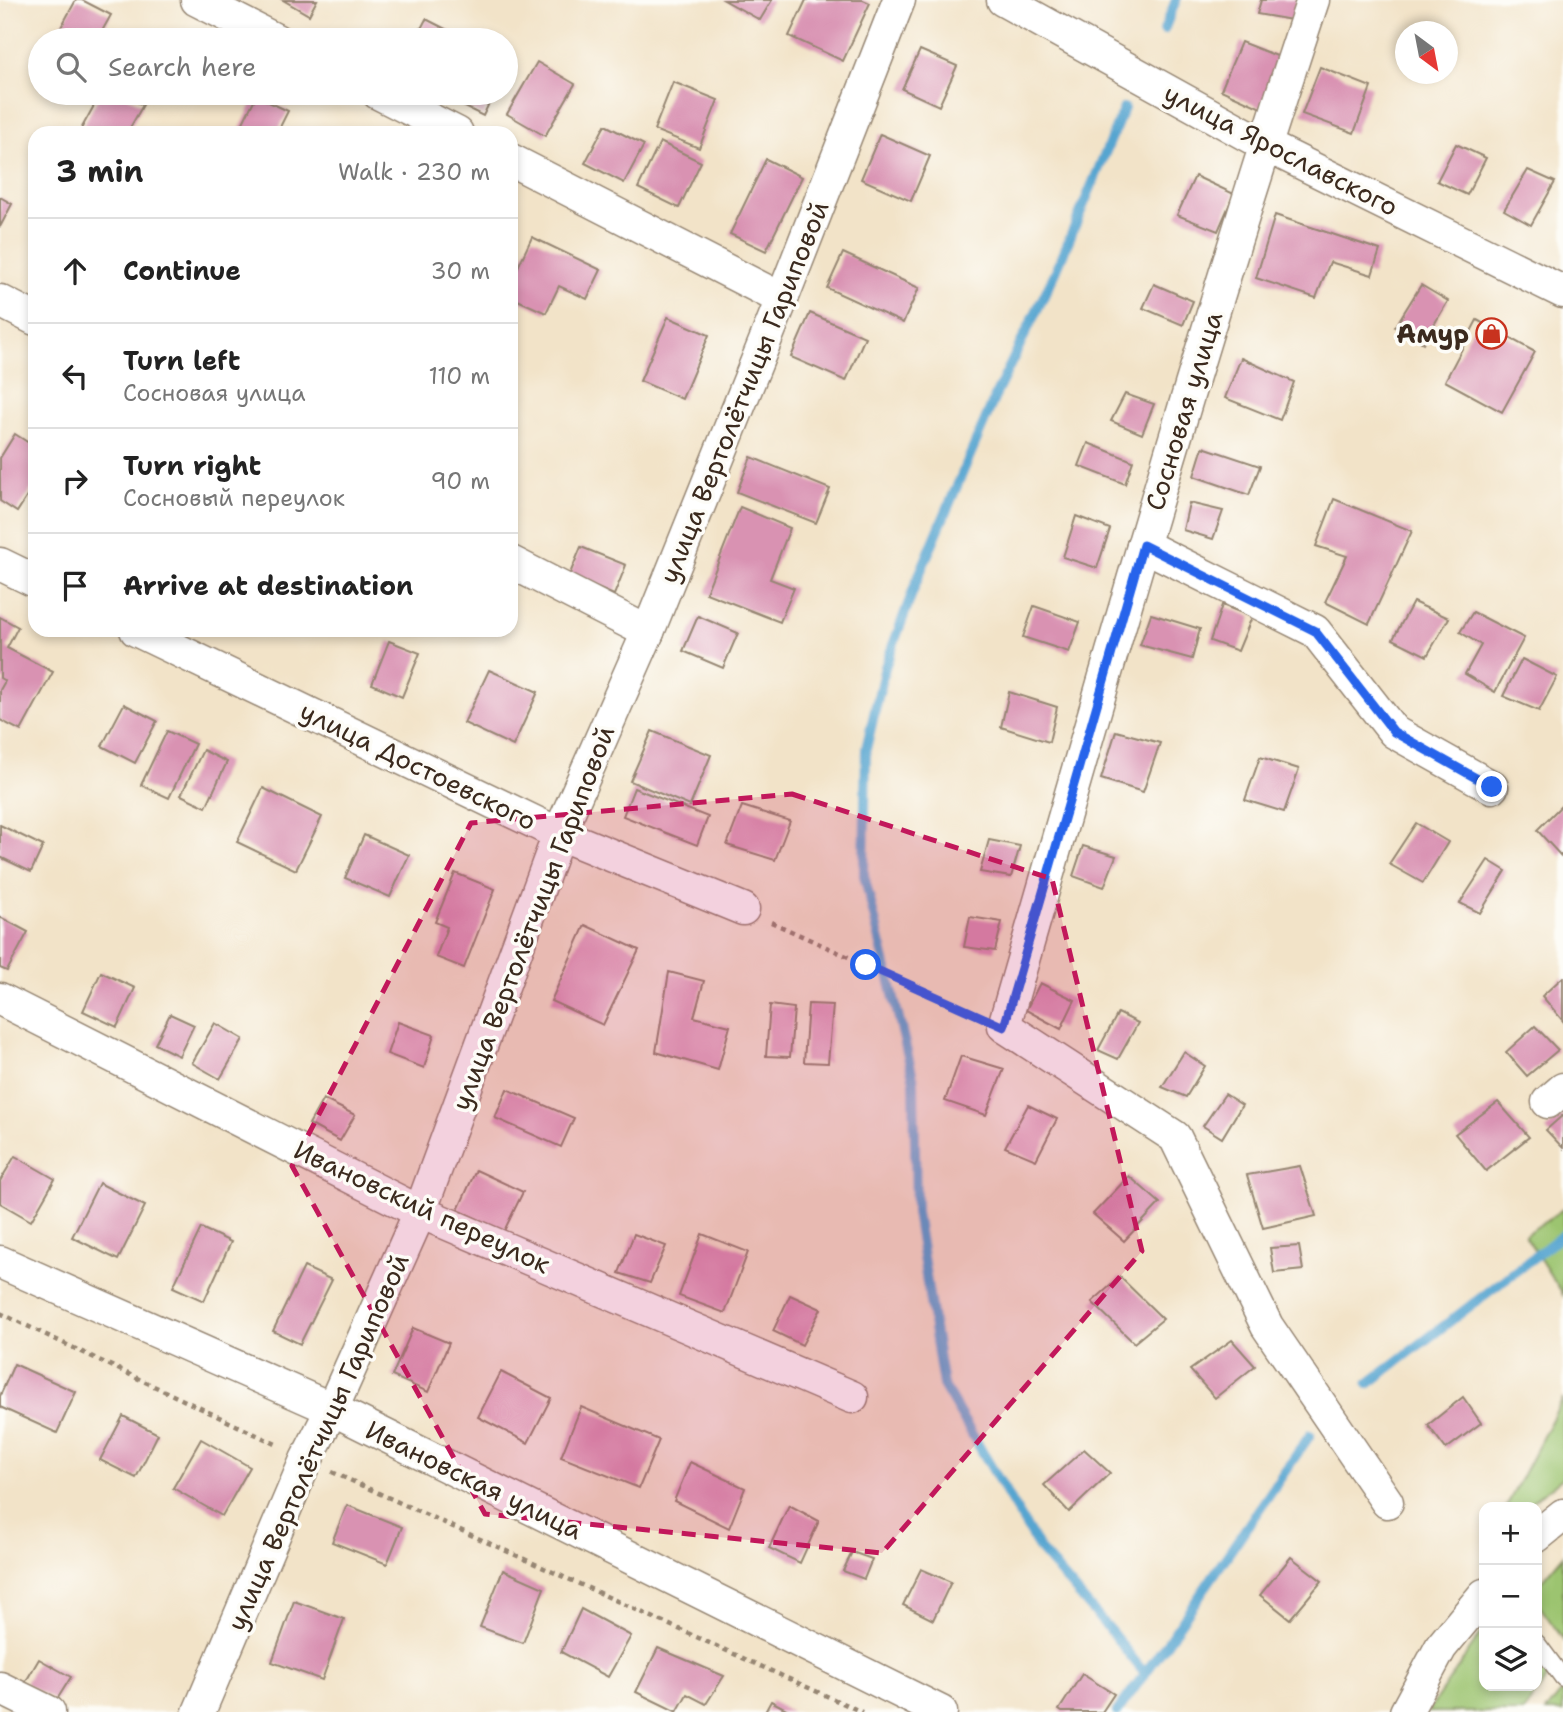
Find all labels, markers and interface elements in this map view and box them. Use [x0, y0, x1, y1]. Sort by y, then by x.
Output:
north arrow [1395, 21, 1458, 84]
search box [28, 28, 518, 105]
icon: search [52, 48, 90, 86]
text: Search here [108, 49, 257, 84]
street label: улица Ярославского [1158, 75, 1404, 224]
text: 3 min [56, 151, 143, 192]
text: Walk · 230 m [338, 157, 490, 187]
street label: улица Вертолётчицы Гариповой [651, 195, 836, 588]
icon: ahead [56, 252, 94, 290]
text: Continue [123, 253, 241, 288]
text: 30 m [431, 256, 490, 286]
street label: Сосновая улица [1137, 307, 1230, 515]
place label: Амур [1396, 316, 1469, 351]
shop icon: Амур [1475, 317, 1509, 351]
text: Turn left [123, 343, 240, 378]
icon: left [56, 357, 94, 395]
text: 110 m [428, 361, 490, 391]
text: Сосновая улица [123, 378, 305, 408]
text: Turn right [123, 448, 261, 483]
icon: right [56, 462, 94, 500]
text: 90 m [430, 466, 490, 496]
text: Сосновый переулок [123, 483, 345, 513]
icon: arrive [56, 567, 94, 605]
text: Arrive at destination [123, 568, 413, 603]
street label: улица Достоевского [294, 693, 542, 838]
street label: улица Вертолётчицы Гариповой [443, 720, 622, 1115]
route end [1476, 771, 1507, 802]
route start [850, 949, 881, 980]
street label: Ивановский переулок [288, 1132, 556, 1281]
street label: улица Вертолётчицы Гариповой [218, 1248, 417, 1636]
street label: Ивановская улица [360, 1412, 588, 1547]
map controls [1479, 1502, 1542, 1691]
button: + [1479, 1502, 1542, 1565]
button: − [1479, 1565, 1542, 1628]
button: layers [1479, 1628, 1542, 1691]

